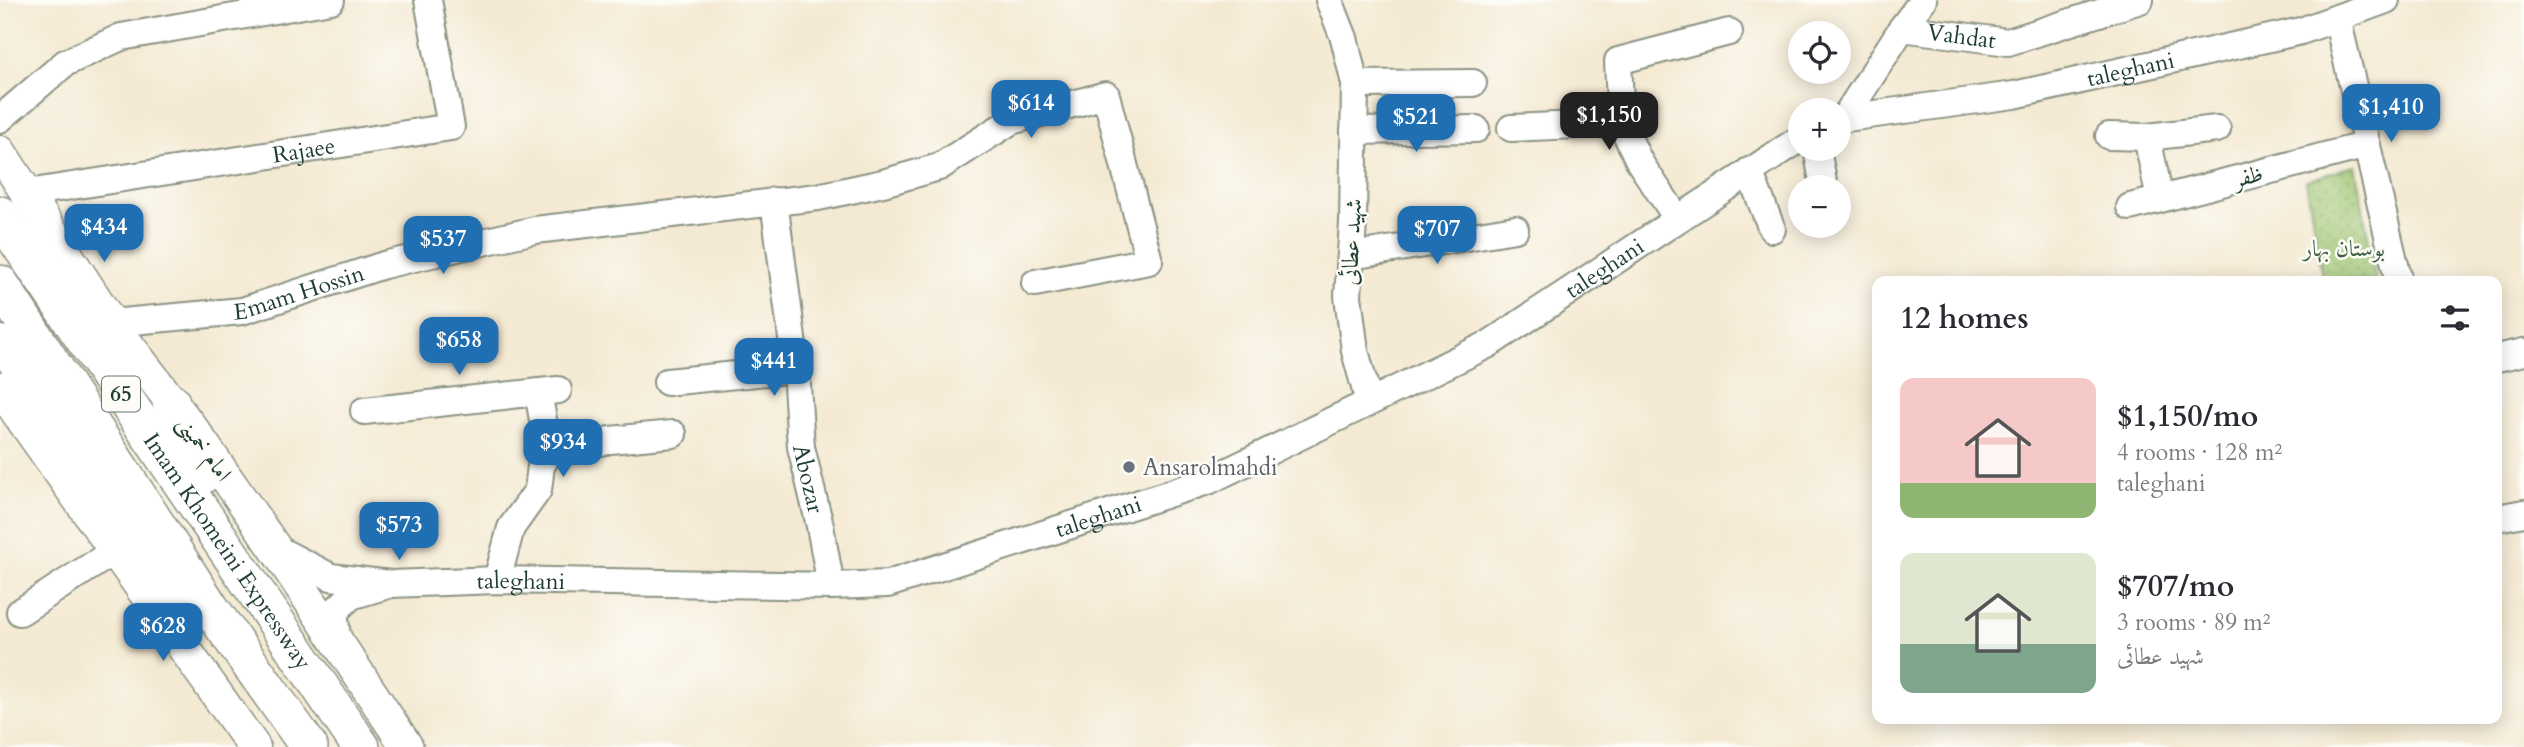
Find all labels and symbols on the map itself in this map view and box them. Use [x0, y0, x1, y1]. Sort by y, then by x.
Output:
street label: Vahdat [1925, 16, 1998, 56]
street label: taleghani [2084, 45, 2177, 94]
pin: $614 [990, 80, 1072, 140]
pin: $1,410 [2334, 85, 2448, 144]
pin: $1,150 [1552, 92, 1666, 152]
pin: $521 [1375, 94, 1457, 154]
street label: Rajaee [270, 130, 337, 171]
street label: ظفر [2228, 158, 2266, 196]
street label: شهید عطائی [1334, 198, 1369, 286]
pin: $434 [63, 204, 145, 264]
pin: $707 [1396, 206, 1478, 266]
pin: $537 [402, 216, 484, 276]
street label: taleghani [1559, 231, 1650, 306]
park label: بوستان بهار [2301, 233, 2385, 264]
street label: Emam Hossin [232, 257, 368, 328]
pin: $658 [418, 318, 500, 377]
pin: $441 [733, 338, 815, 398]
road number: 65 [102, 376, 140, 412]
street label: امام خمینی [167, 409, 239, 490]
pin: $934 [522, 420, 604, 479]
street label: Imam Khomeini Expressway [136, 427, 319, 676]
street label: Abozar [785, 441, 831, 517]
place label: Ansarolmahdi [1143, 452, 1277, 483]
marker: Ansarolmahdi [1121, 459, 1137, 475]
street label: taleghani [1051, 488, 1145, 545]
pin: $573 [358, 503, 440, 562]
street label: taleghani [476, 565, 565, 597]
pin: $628 [122, 604, 204, 663]

